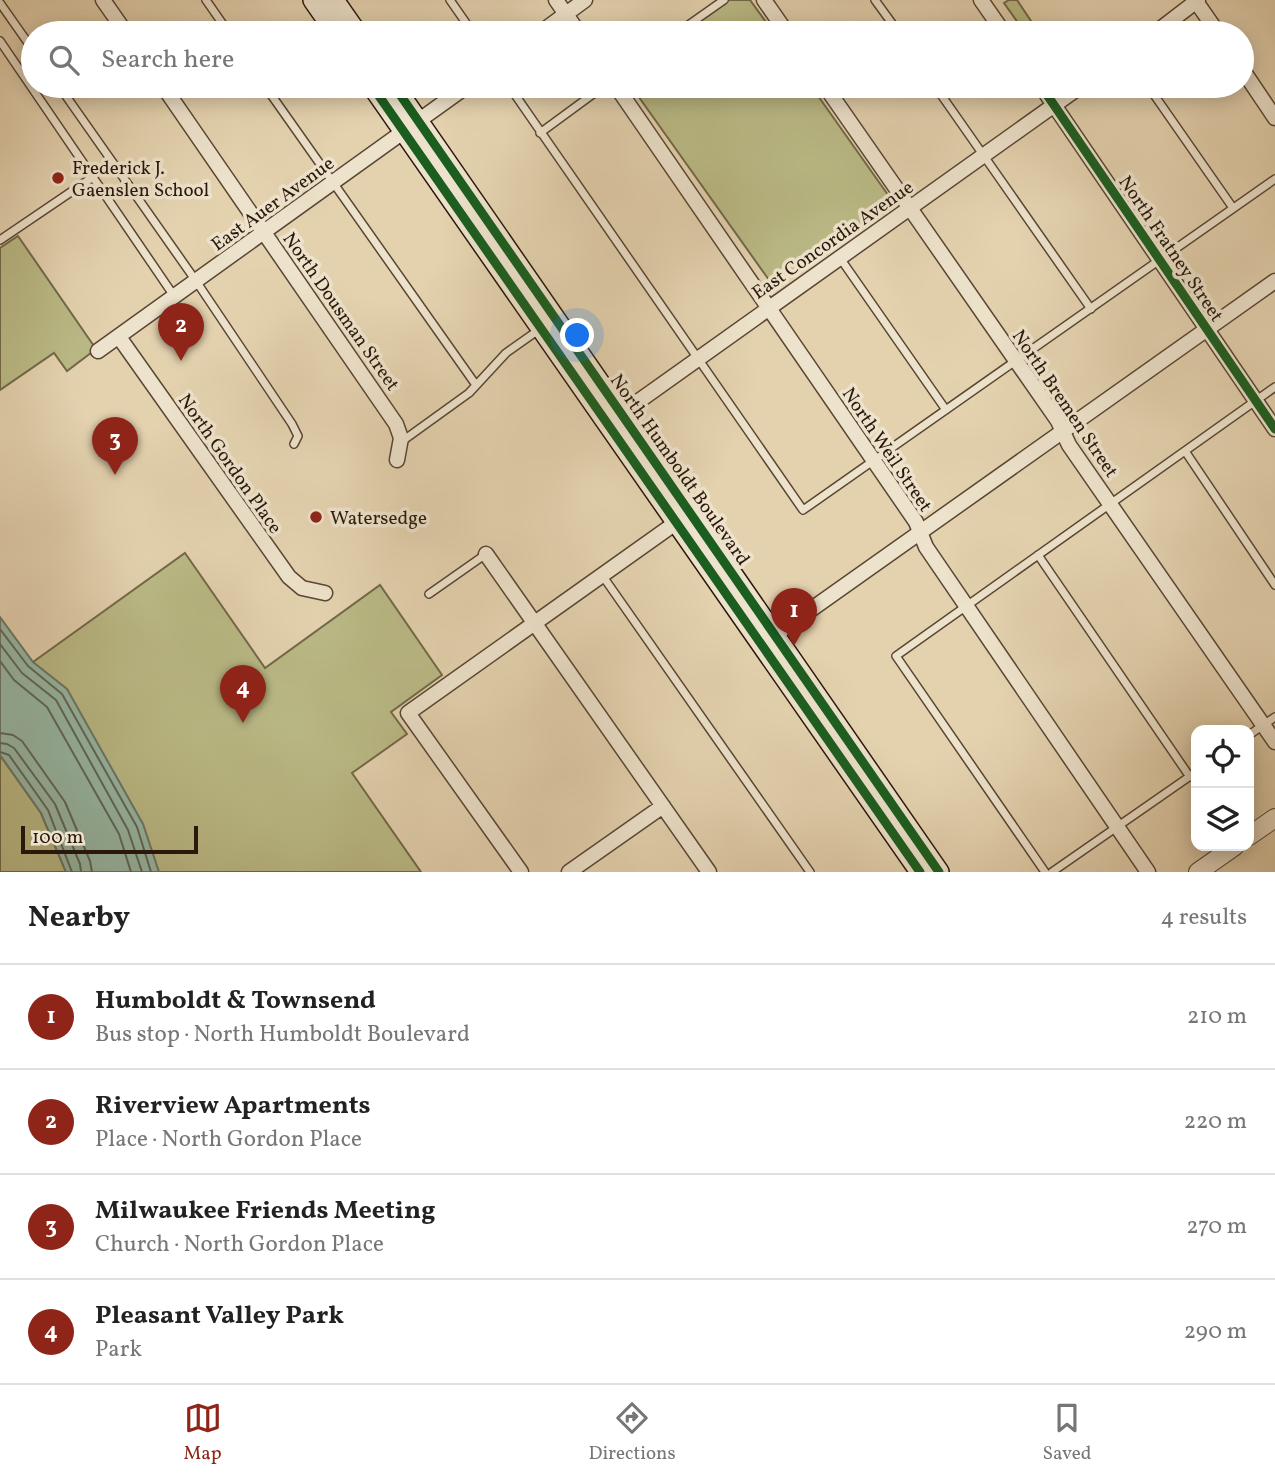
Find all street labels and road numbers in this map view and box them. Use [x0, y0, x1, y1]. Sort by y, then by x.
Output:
street label: East Auer Avenue [206, 151, 340, 258]
street label: North Fratney Street [1112, 171, 1229, 328]
street label: East Concordia Avenue [747, 175, 919, 306]
street label: North Dousman Street [276, 228, 405, 397]
street label: North Bremen Street [1005, 325, 1124, 484]
street label: North Humboldt Boulevard [603, 369, 755, 571]
street label: North Weil Street [835, 383, 938, 518]
street label: North Gordon Place [171, 389, 287, 539]

